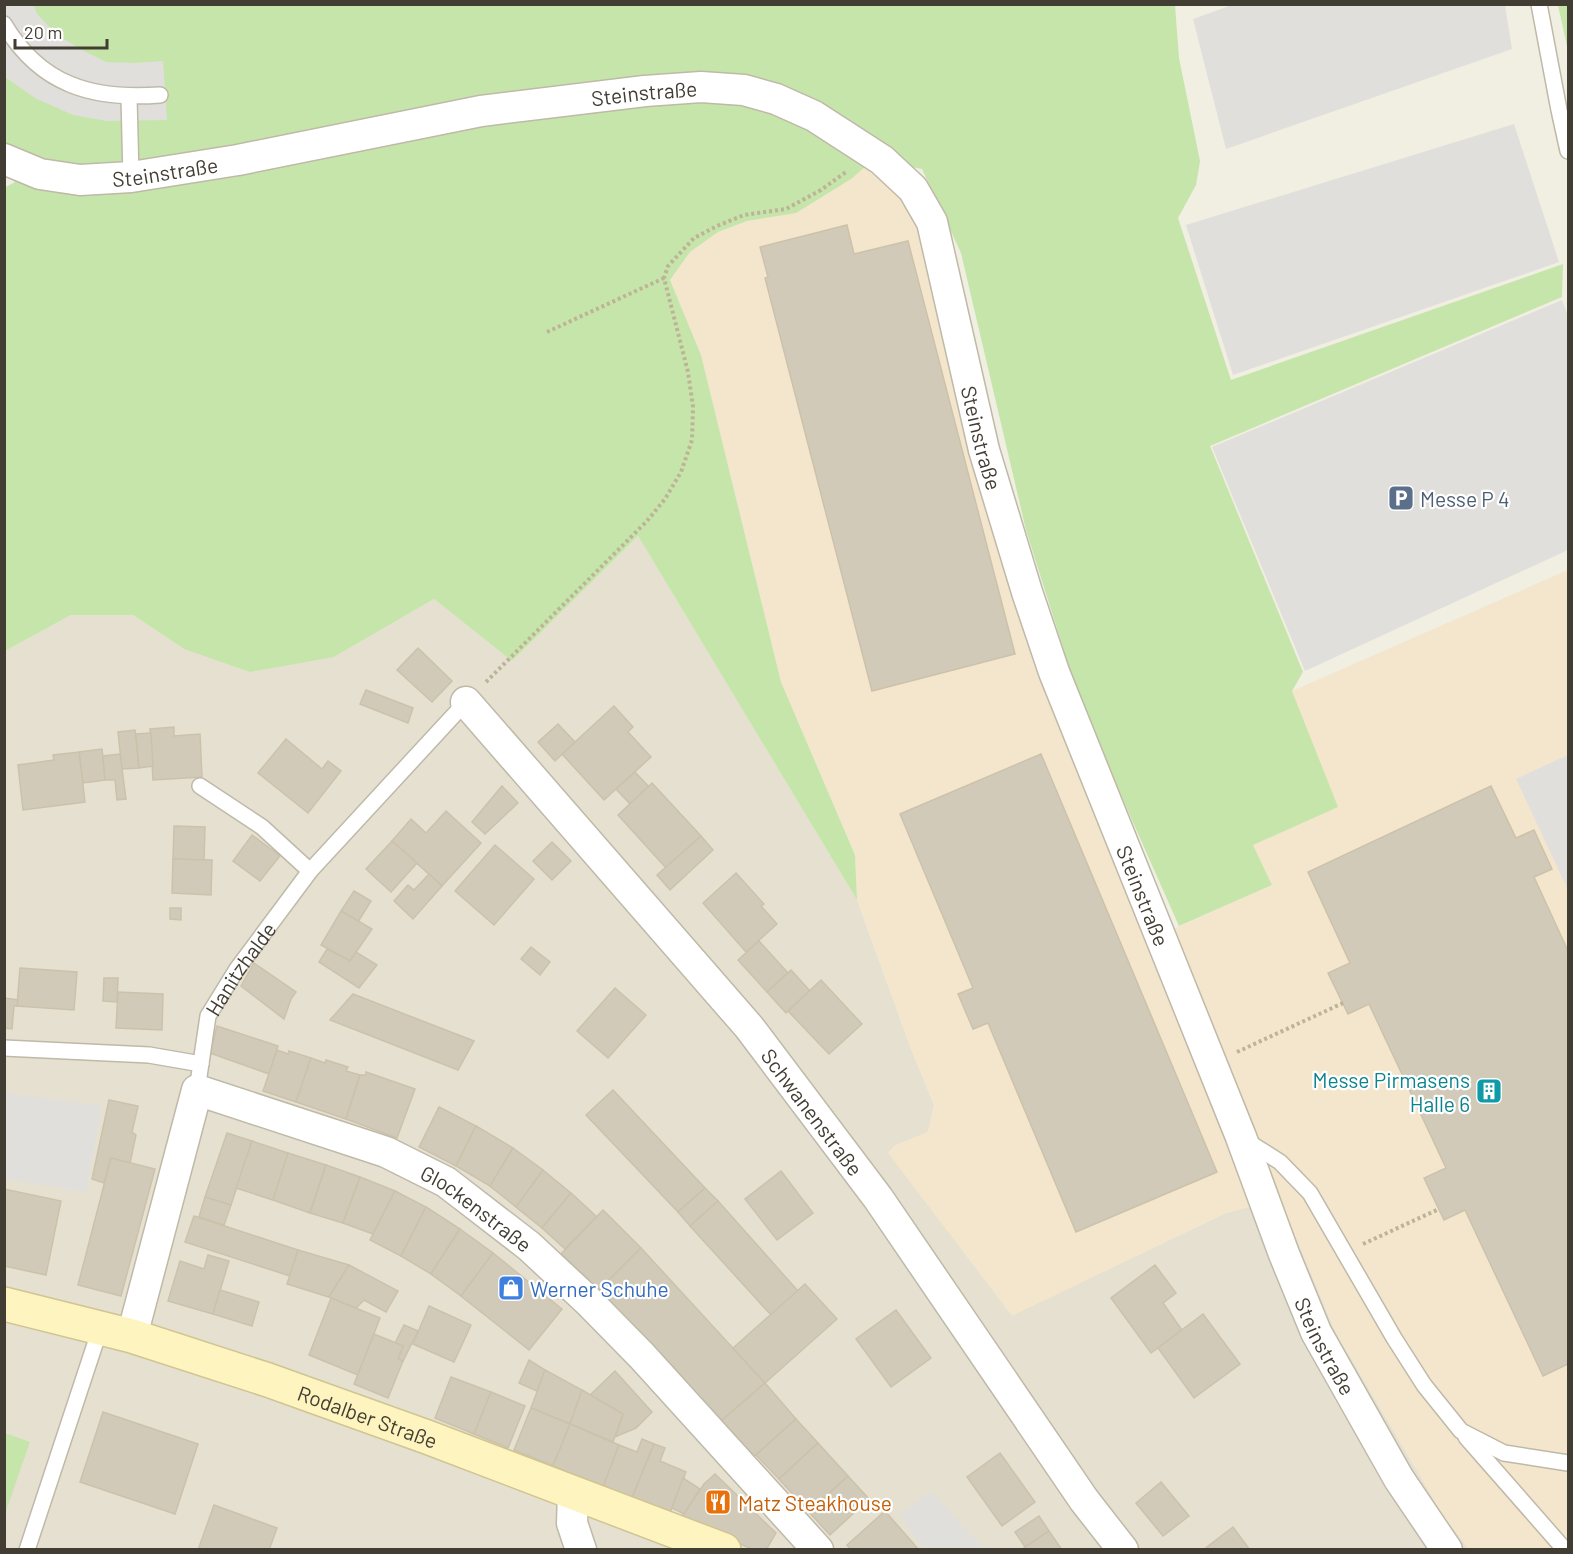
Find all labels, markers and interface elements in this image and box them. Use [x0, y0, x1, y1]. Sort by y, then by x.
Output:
scale bar [15, 12, 106, 50]
text: 20 m [24, 21, 62, 43]
street label: Steinstraße [590, 75, 698, 110]
street label: Steinstraße [112, 151, 220, 191]
street label: Steinstraße [957, 383, 1008, 493]
parking icon: Messe P 4 [1386, 483, 1416, 513]
place label: Messe P 4 [1420, 486, 1510, 511]
street label: Steinstraße [1112, 841, 1175, 949]
street label: Hanitzhalde [199, 917, 280, 1020]
street label: Schwanenstraße [757, 1043, 869, 1180]
place label: Messe Pirmasens Halle 6 [1312, 1067, 1470, 1116]
building icon: Messe Pirmasens Halle 6 [1474, 1076, 1504, 1106]
street label: Glockenstraße [417, 1159, 537, 1256]
shop icon: Werner Schuhe [496, 1273, 526, 1303]
place label: Werner Schuhe [530, 1276, 669, 1301]
street label: Steinstraße [1291, 1293, 1361, 1399]
street label: Rodalber Straße [295, 1379, 441, 1452]
restaurant icon: Matz Steakhouse [703, 1487, 733, 1517]
place label: Matz Steakhouse [738, 1490, 892, 1515]

